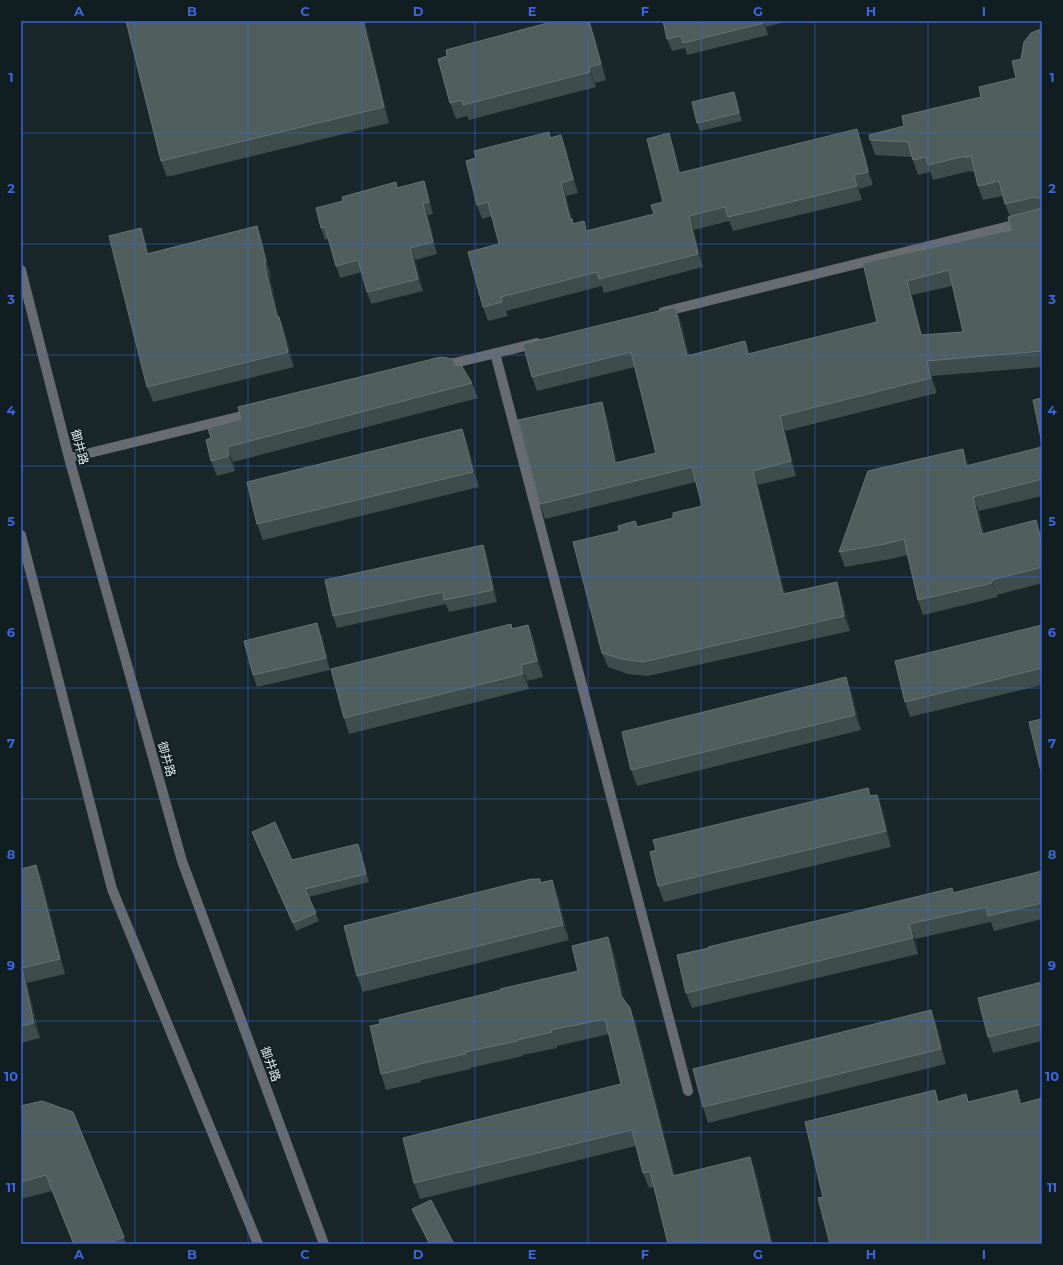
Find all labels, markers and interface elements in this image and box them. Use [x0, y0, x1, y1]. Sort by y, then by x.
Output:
text: A [73, 3, 85, 19]
text: B [187, 3, 197, 19]
text: C [300, 3, 310, 19]
text: D [413, 3, 424, 19]
text: E [528, 3, 537, 19]
text: F [641, 3, 649, 19]
text: G [753, 3, 763, 19]
text: H [866, 3, 876, 19]
text: I [982, 3, 986, 19]
text: 1 [8, 69, 14, 85]
text: 1 [1049, 69, 1055, 85]
text: 2 [7, 180, 15, 196]
text: 2 [1048, 180, 1056, 196]
text: 3 [6, 291, 15, 307]
text: 3 [1047, 291, 1056, 307]
text: 4 [7, 402, 16, 418]
text: 4 [1048, 402, 1057, 418]
street label: 御井路 [68, 428, 92, 466]
text: 5 [7, 513, 15, 529]
text: 5 [1048, 513, 1056, 529]
text: 6 [7, 624, 16, 640]
text: 6 [1048, 624, 1057, 640]
text: 7 [7, 735, 15, 751]
text: 7 [1048, 735, 1056, 751]
street label: 御井路 [155, 740, 179, 778]
text: 8 [7, 846, 16, 862]
text: 8 [1048, 846, 1057, 862]
text: 9 [7, 957, 15, 973]
text: 9 [1048, 957, 1056, 973]
street label: 御井路 [258, 1045, 284, 1083]
text: 10 [4, 1068, 18, 1084]
text: 10 [1045, 1068, 1059, 1084]
text: 11 [6, 1179, 16, 1195]
text: 11 [1047, 1179, 1057, 1195]
text: A [73, 1246, 85, 1262]
text: B [187, 1246, 197, 1262]
text: C [300, 1246, 310, 1262]
text: D [413, 1246, 424, 1262]
text: E [528, 1246, 537, 1262]
text: F [641, 1246, 649, 1262]
text: G [753, 1246, 763, 1262]
text: H [866, 1246, 876, 1262]
text: I [982, 1246, 986, 1262]

